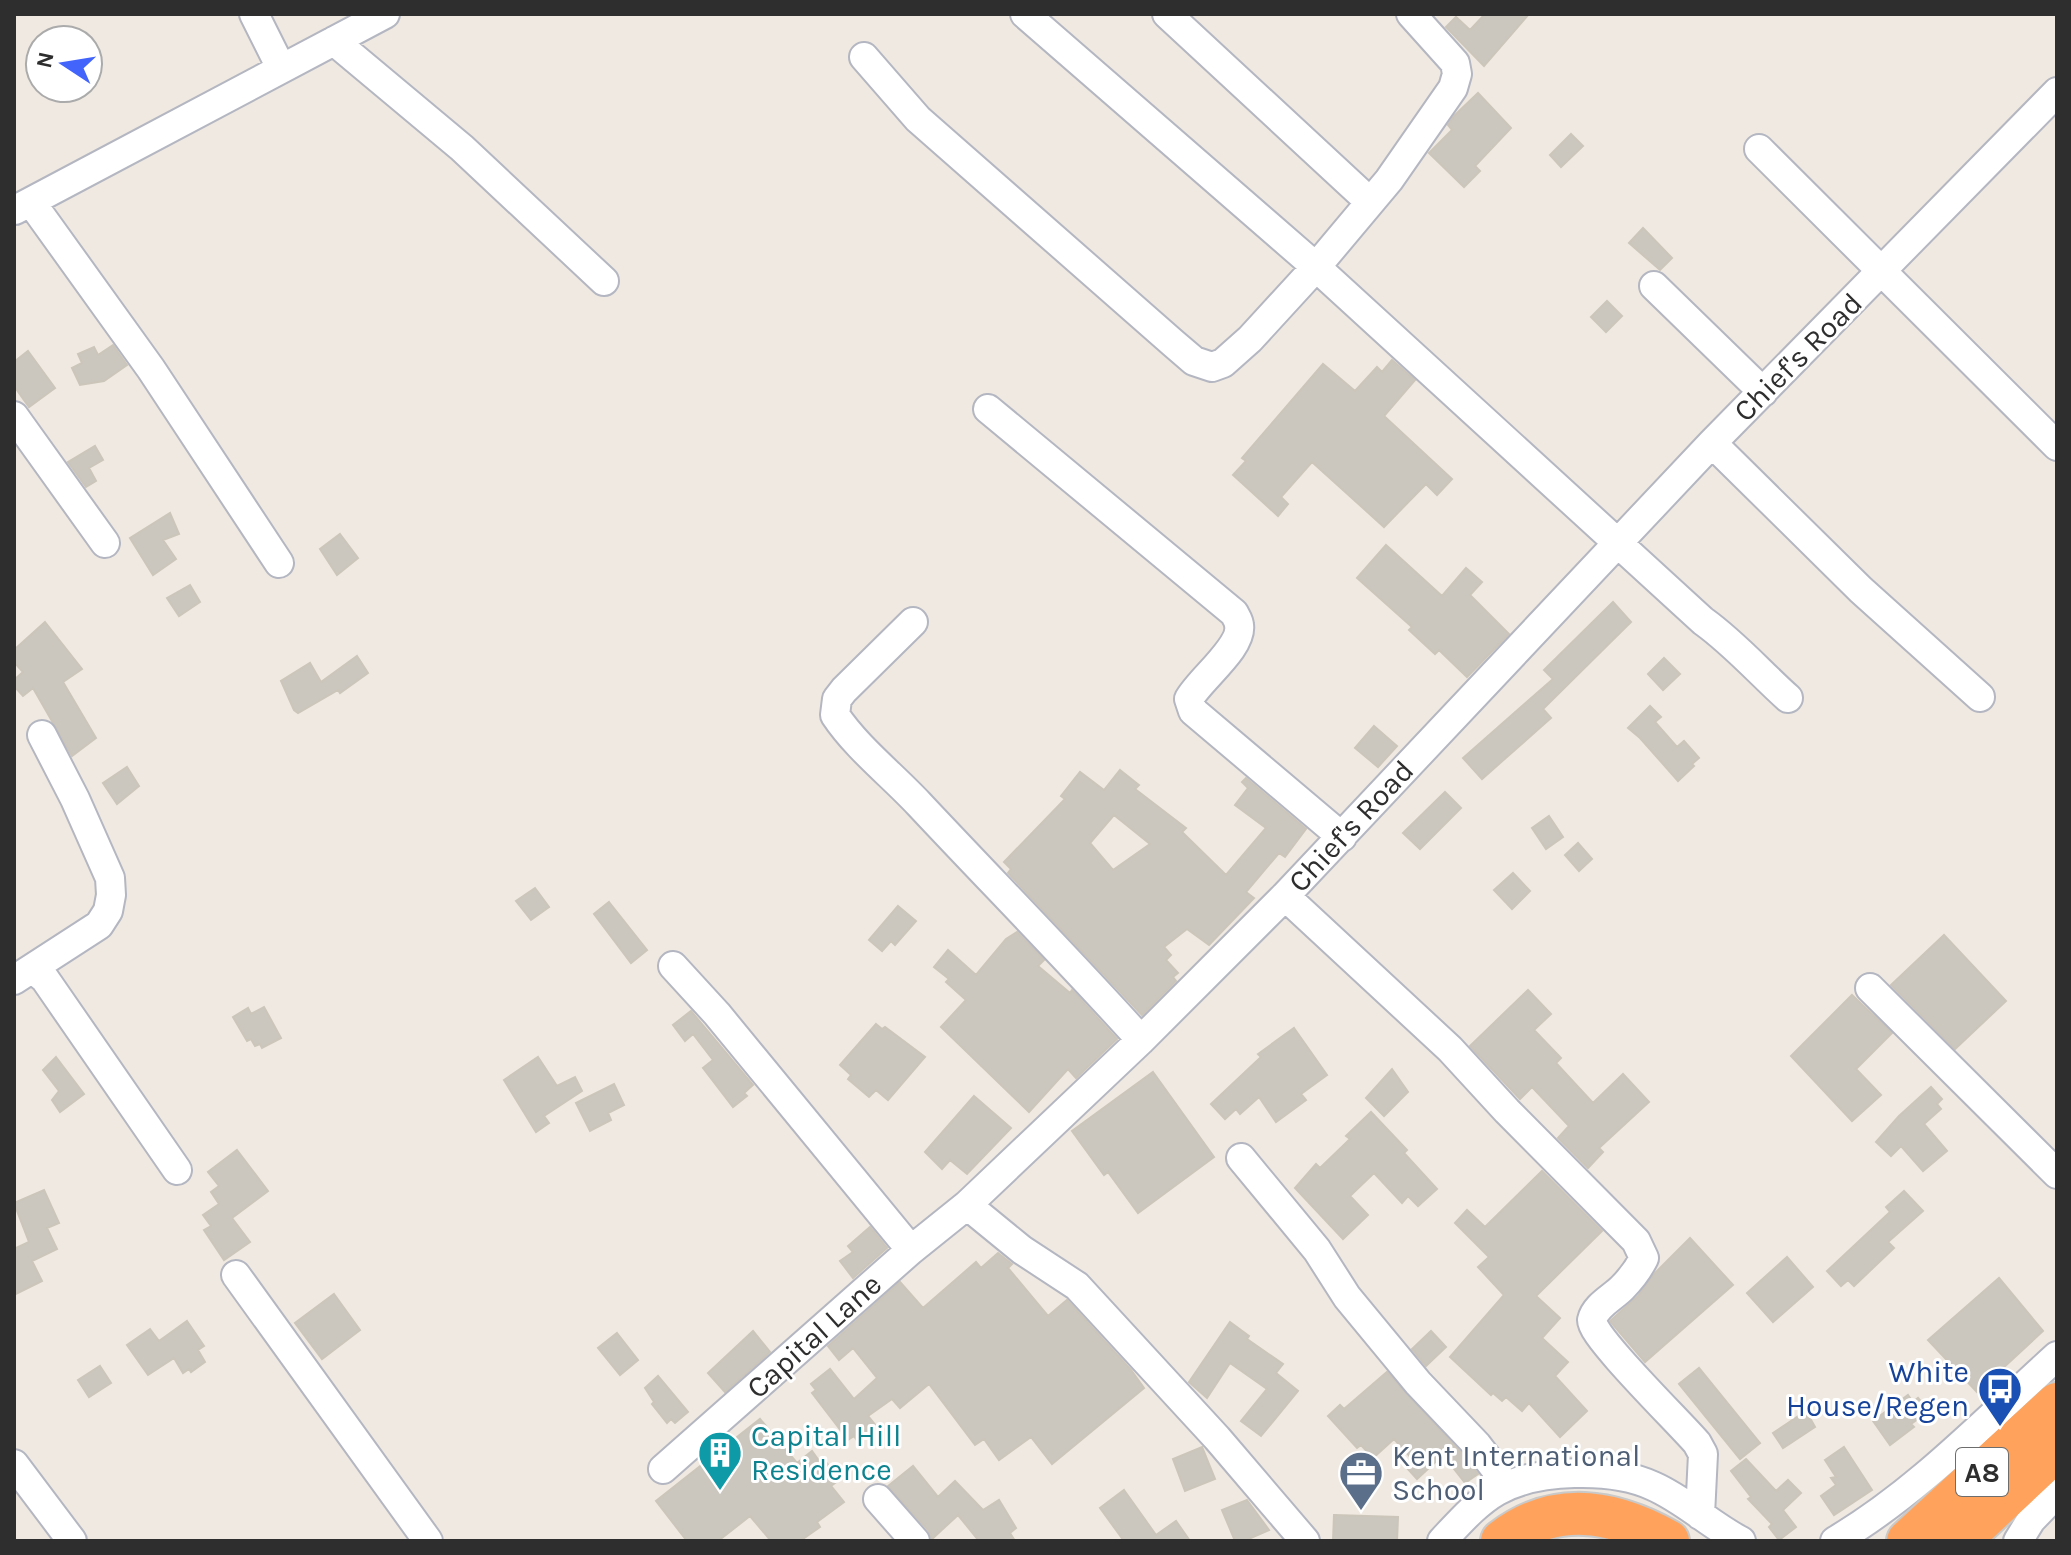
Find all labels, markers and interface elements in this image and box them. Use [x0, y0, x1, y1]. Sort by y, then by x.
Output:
north arrow [24, 24, 104, 104]
text: N [31, 50, 60, 70]
street label: Chief's Road [1726, 285, 1870, 429]
street label: Chief's Road [1281, 753, 1421, 899]
street label: Capital Lane [739, 1266, 889, 1406]
place label: White House/Regen [1786, 1354, 1969, 1424]
bus stop icon: White House/Regen [1976, 1365, 2024, 1428]
place label: Capital Hill Residence [751, 1418, 902, 1488]
building icon: Capital Hill Residence [696, 1429, 744, 1492]
place label: Kent International School [1392, 1438, 1640, 1508]
road number: A8 [1956, 1448, 2008, 1496]
office icon: Kent International School [1337, 1449, 1385, 1512]

